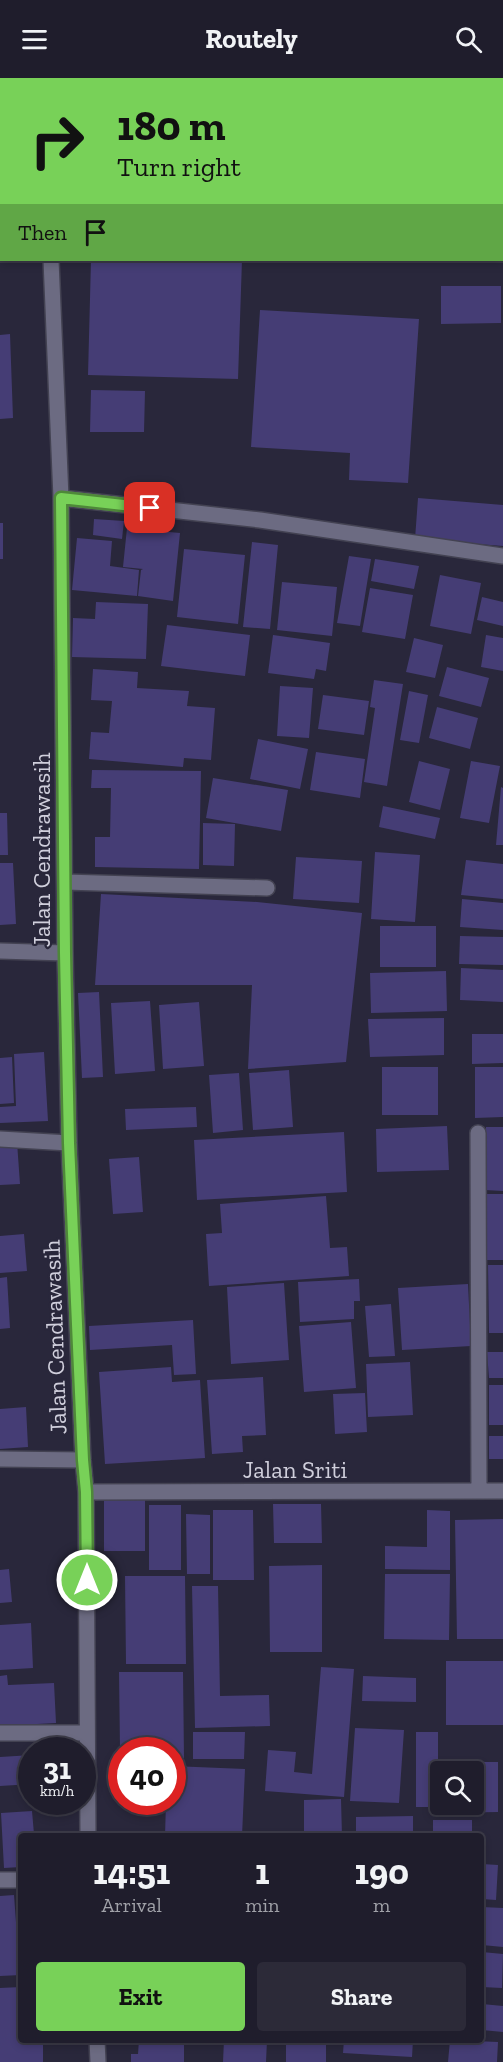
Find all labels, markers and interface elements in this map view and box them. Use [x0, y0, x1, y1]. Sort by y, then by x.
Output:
icon: menu [18, 23, 51, 56]
text: Routely [205, 23, 298, 55]
icon: search [452, 23, 485, 56]
text: 180 m [117, 100, 225, 151]
icon: right [18, 102, 96, 180]
text: Turn right [117, 151, 241, 183]
icon: arrive [79, 216, 112, 249]
text: Then [18, 219, 67, 246]
pin [124, 482, 175, 533]
icon: arrive [133, 491, 166, 524]
street label: Jalan Cendrawasih [27, 752, 56, 947]
street label: Jalan Cendrawasih [37, 1239, 72, 1435]
street label: Jalan Sriti [243, 1455, 347, 1484]
position arrow [55, 1548, 119, 1612]
speed limit sign: 40 [108, 1737, 186, 1815]
text: 31 [43, 1751, 71, 1787]
map controls [430, 1761, 484, 1815]
button: search [430, 1761, 484, 1815]
text: km/h [40, 1782, 74, 1800]
text: 14:51 [93, 1850, 170, 1893]
text: 1 [255, 1850, 270, 1893]
text: 190 [354, 1850, 409, 1893]
text: Arrival [101, 1893, 162, 1917]
text: min [245, 1893, 280, 1917]
text: m [373, 1893, 390, 1917]
button: Exit [36, 1962, 245, 2031]
button: Share [257, 1962, 466, 2031]

